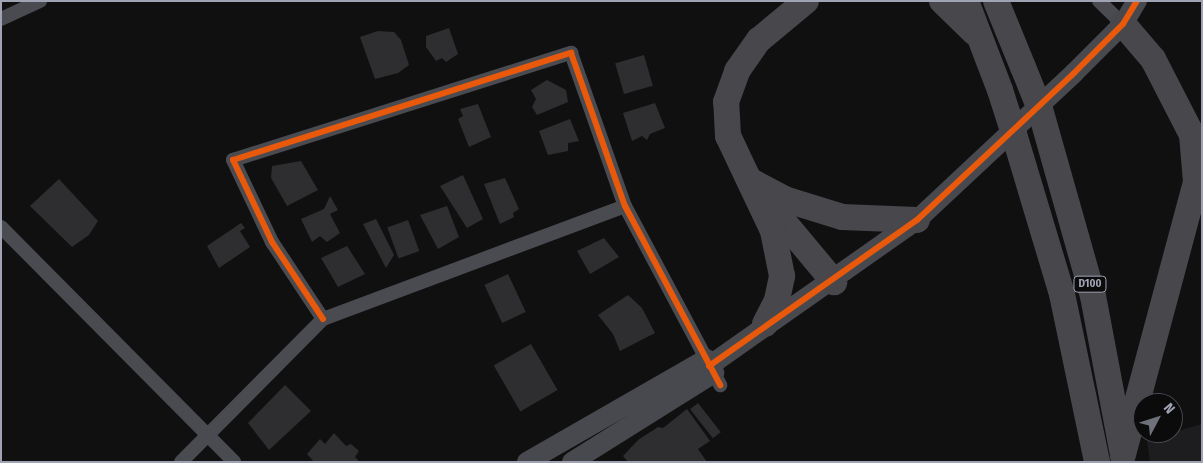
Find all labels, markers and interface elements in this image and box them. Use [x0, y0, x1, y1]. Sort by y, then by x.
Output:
road number: D100 [1072, 276, 1108, 292]
north arrow [1133, 393, 1183, 443]
text: N [1160, 400, 1178, 417]

